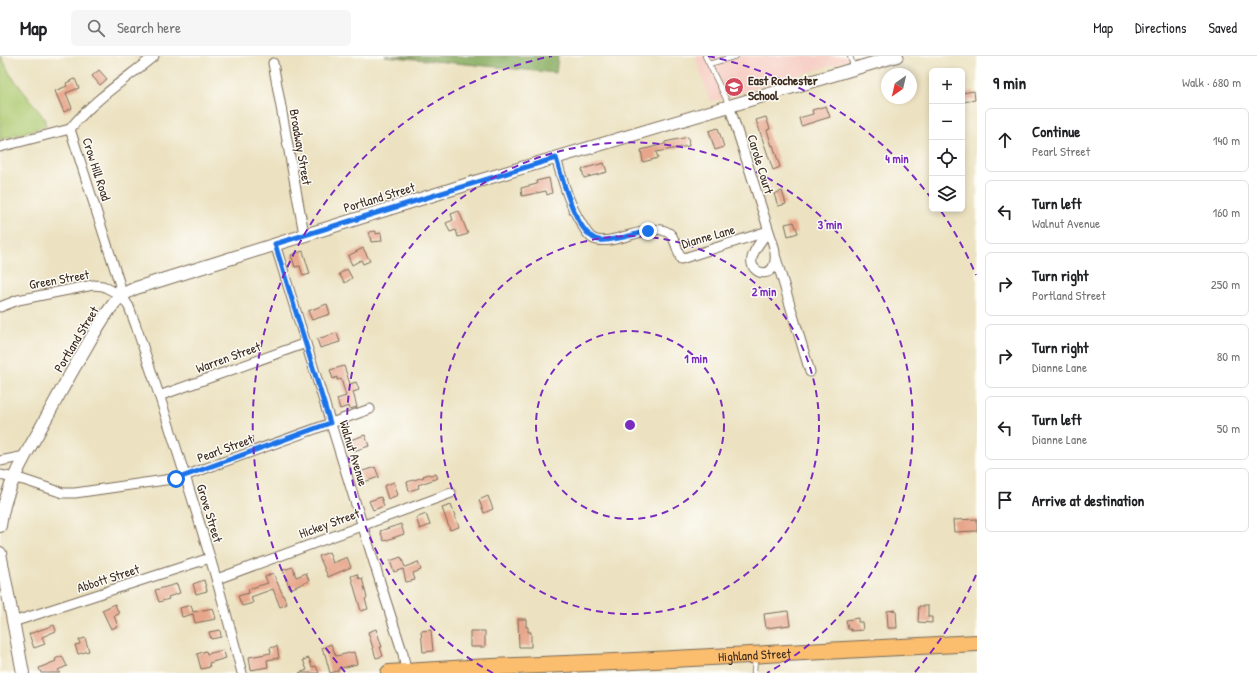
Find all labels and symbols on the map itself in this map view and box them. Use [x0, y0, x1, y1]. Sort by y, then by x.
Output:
north arrow [881, 68, 917, 104]
place label: East Rochester School [748, 71, 819, 104]
school or university icon: East Rochester School [723, 76, 745, 98]
street label: Broadway Street [285, 108, 317, 187]
street label: Carole Court [743, 132, 779, 196]
street label: Crow Hill Road [78, 135, 116, 203]
text: 4 min [885, 150, 909, 167]
street label: Portland Street [341, 177, 417, 216]
text: 3 min [818, 216, 843, 233]
street label: Dianne Lane [679, 220, 737, 252]
route end [639, 222, 657, 240]
street label: Green Street [28, 265, 91, 293]
text: 2 min [752, 283, 777, 300]
street label: Portland Street [49, 302, 103, 375]
street label: Warren Street [193, 337, 263, 377]
text: 1 min [684, 350, 708, 367]
street label: Walnut Avenue [335, 418, 373, 488]
centre of rings [623, 418, 637, 432]
street label: Pearl Street [195, 429, 256, 466]
route start [167, 470, 185, 488]
street label: Grove Street [193, 482, 228, 545]
street label: Hickey Street [296, 504, 362, 542]
street label: Abbott Street [75, 559, 142, 597]
street label: Highland Street [718, 644, 792, 666]

